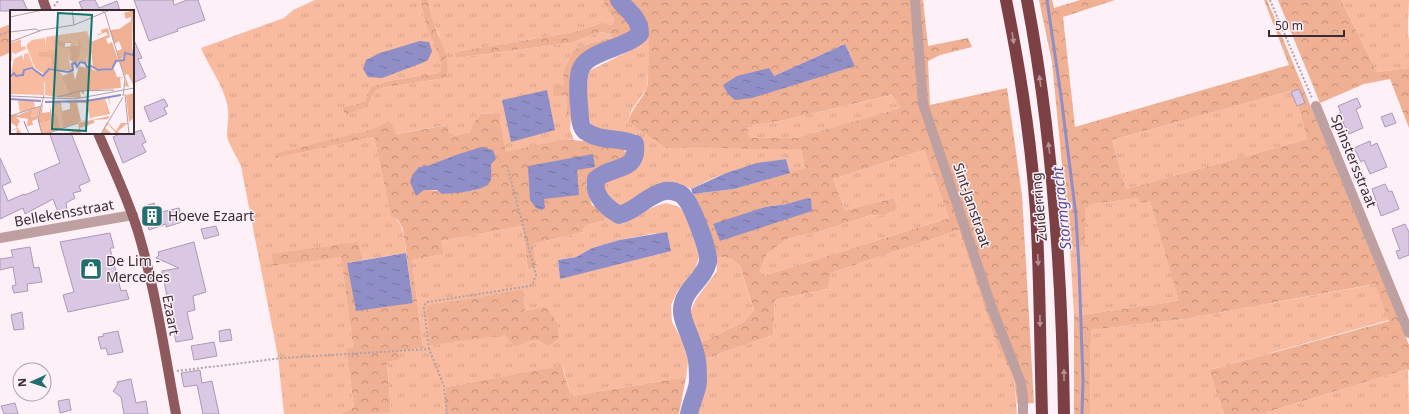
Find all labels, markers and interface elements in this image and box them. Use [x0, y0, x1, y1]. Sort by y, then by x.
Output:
inset map [10, 10, 134, 134]
scale bar [1269, 12, 1344, 38]
text: 50 m [1275, 17, 1303, 34]
one-way arrow [1010, 32, 1016, 44]
one-way arrow [1037, 75, 1043, 87]
street label: Spinstersstraat [1327, 111, 1382, 210]
one-way arrow [1046, 141, 1052, 154]
street label: Sint-Janstraat [949, 160, 996, 249]
water label: Stormgracht [1047, 165, 1075, 251]
street label: Zuiderring [1026, 172, 1051, 242]
street label: Bellekensstraat [13, 194, 115, 231]
building icon: Hoeve Ezaart [139, 203, 165, 229]
place label: Hoeve Ezaart [168, 206, 254, 225]
place label: De Lim - Mercedes [106, 251, 170, 286]
one-way arrow [1035, 254, 1041, 267]
shop icon: De Lim - Mercedes [78, 256, 104, 282]
street label: Ezaart [158, 293, 185, 337]
one-way arrow [1037, 315, 1044, 327]
north arrow [12, 362, 52, 402]
one-way arrow [1061, 368, 1067, 381]
text: N [14, 378, 29, 387]

